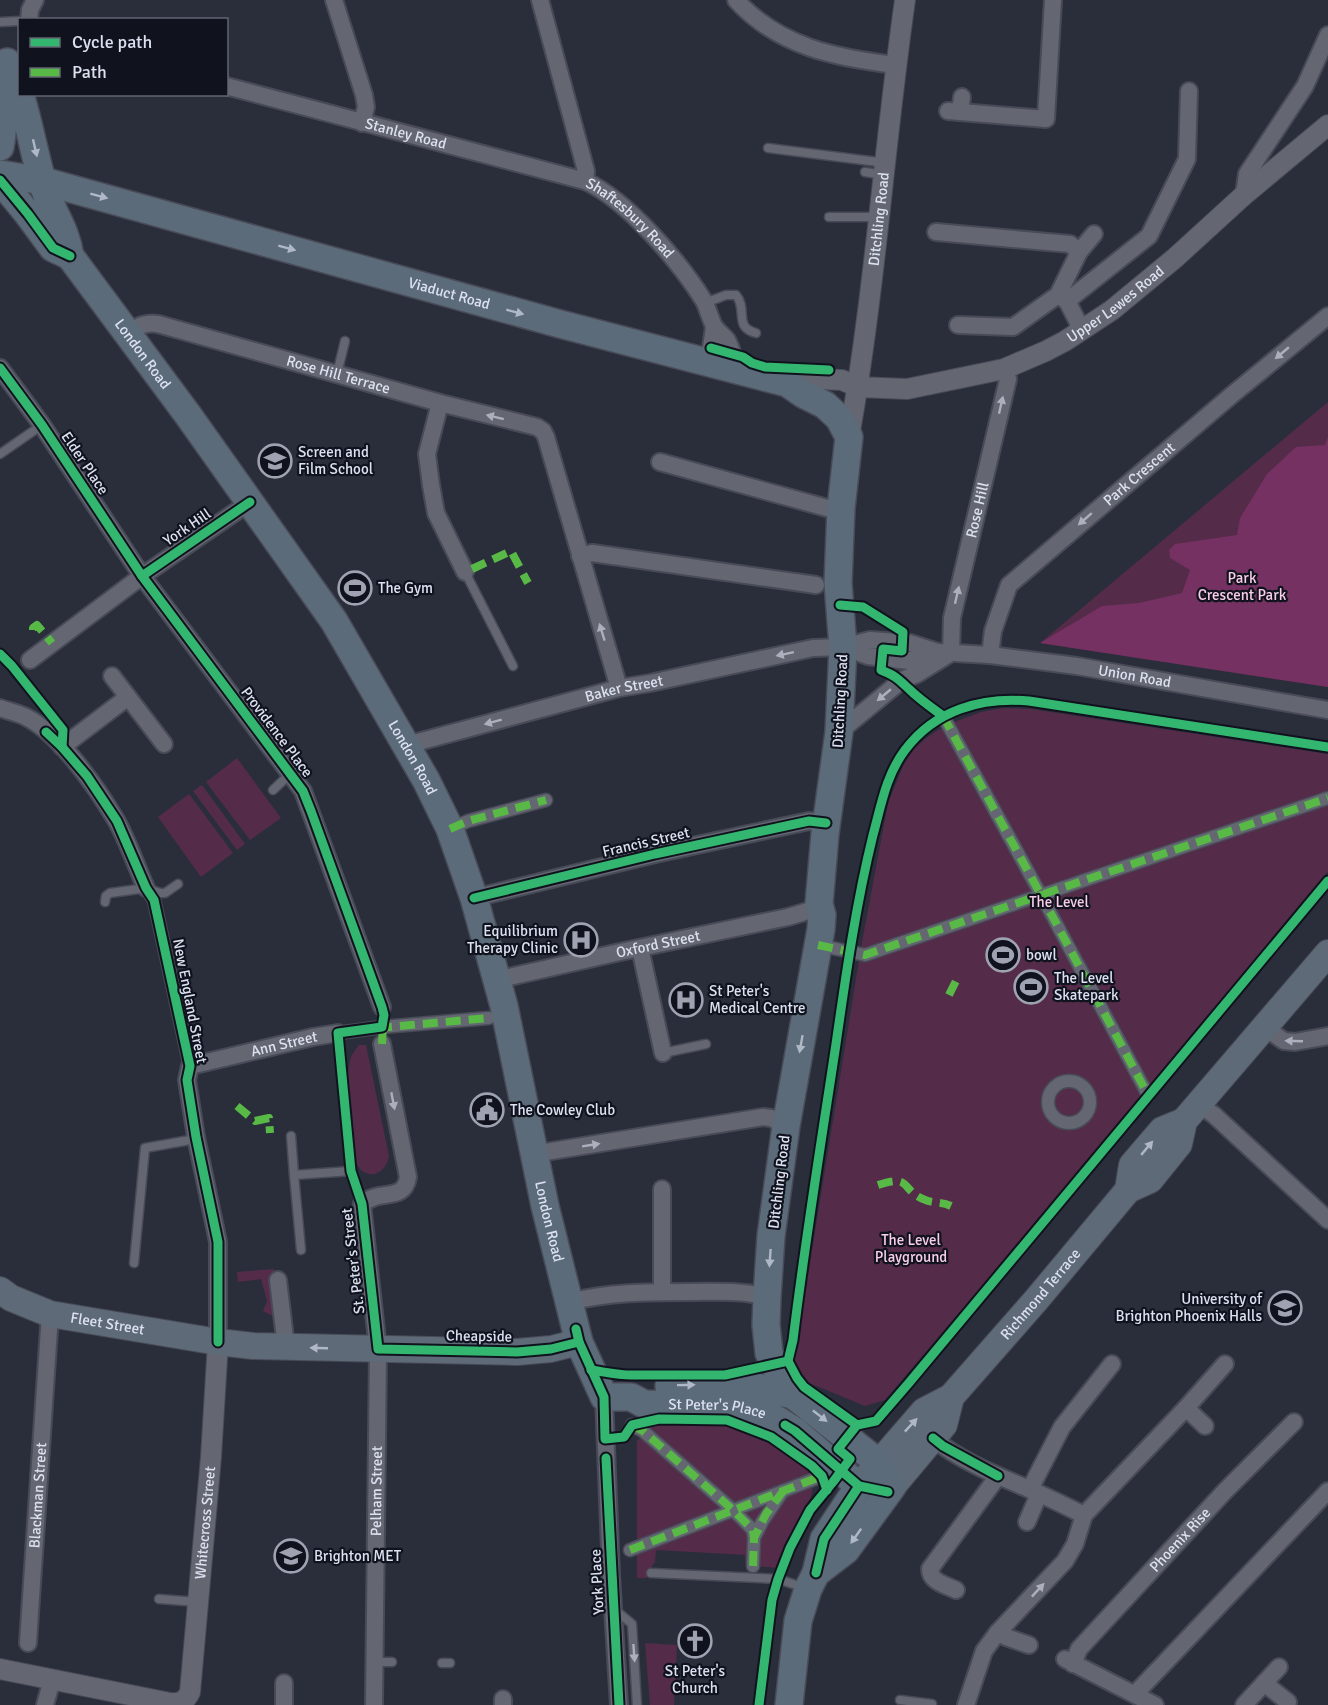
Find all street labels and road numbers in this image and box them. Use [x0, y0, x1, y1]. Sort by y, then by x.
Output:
street label: Stanley Road [363, 114, 448, 153]
street label: Ditchling Road [865, 171, 893, 267]
street label: Shaftesbury Road [583, 174, 678, 262]
street label: Upper Lewes Road [1063, 262, 1168, 346]
street label: Viaduct Road [406, 273, 492, 313]
street label: London Road [111, 315, 175, 393]
street label: Rose Hill Terrace [284, 351, 392, 398]
street label: Elder Place [57, 428, 113, 498]
street label: Park Crescent [1100, 438, 1179, 510]
street label: Rose Hill [962, 480, 993, 540]
street label: York Hill [160, 505, 214, 549]
street label: Ditchling Road [829, 654, 851, 748]
street label: Union Road [1097, 661, 1173, 691]
street label: Baker Street [583, 671, 665, 706]
street label: Providence Place [237, 683, 317, 781]
street label: London Road [384, 717, 441, 798]
street label: Francis Street [601, 823, 691, 861]
street label: Oxford Street [615, 927, 702, 962]
street label: New England Street [169, 937, 211, 1065]
street label: Ann Street [249, 1027, 319, 1060]
street label: Ditchling Road [764, 1134, 794, 1230]
street label: London Road [531, 1179, 568, 1264]
street label: St. Peter's Street [338, 1207, 368, 1315]
street label: Richmond Terrace [996, 1245, 1084, 1343]
street label: Fleet Street [69, 1309, 146, 1339]
street label: Cheapside [446, 1326, 512, 1346]
street label: St Peter's Place [668, 1395, 769, 1423]
street label: Blackman Street [25, 1442, 50, 1549]
street label: Pelham Street [367, 1446, 386, 1536]
street label: Whitecross Street [191, 1466, 219, 1580]
street label: Phoenix Rise [1146, 1504, 1214, 1576]
street label: York Place [586, 1549, 608, 1615]

